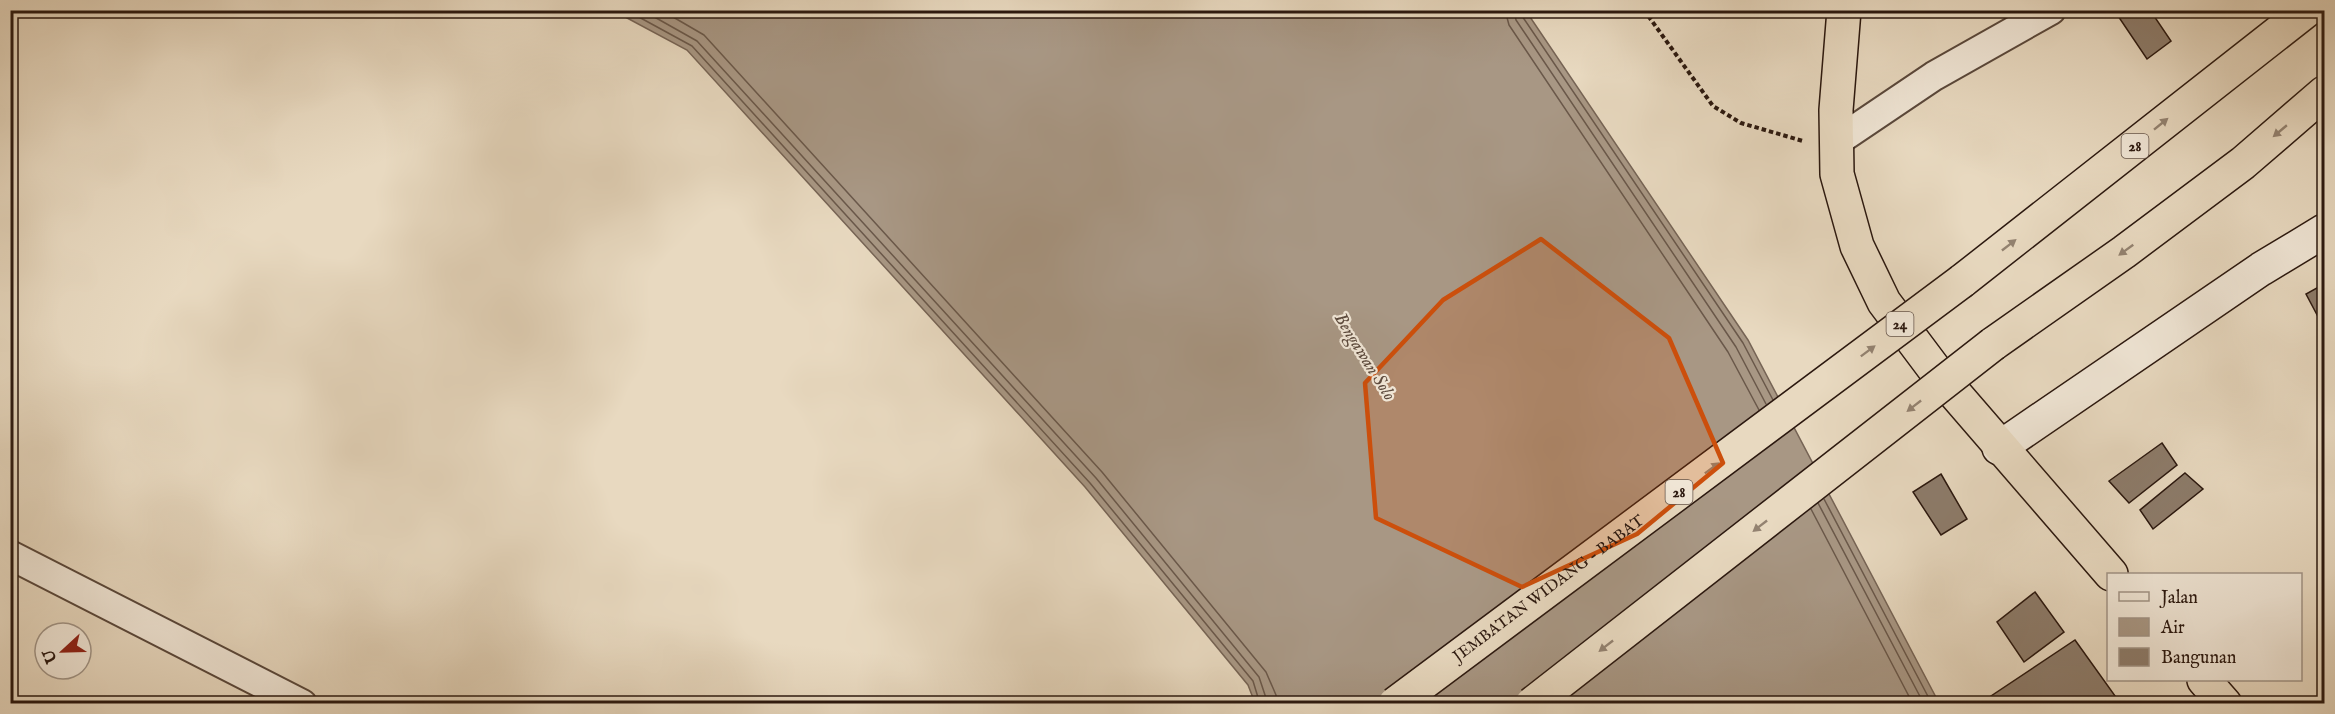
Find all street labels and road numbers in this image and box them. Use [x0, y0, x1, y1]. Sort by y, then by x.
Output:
road number: 28 [2122, 134, 2148, 158]
road number: 24 [1886, 312, 1914, 336]
road number: 28 [1666, 480, 1692, 504]
street label: JEMBATAN WIDANG - BABAT [1448, 511, 1649, 668]

